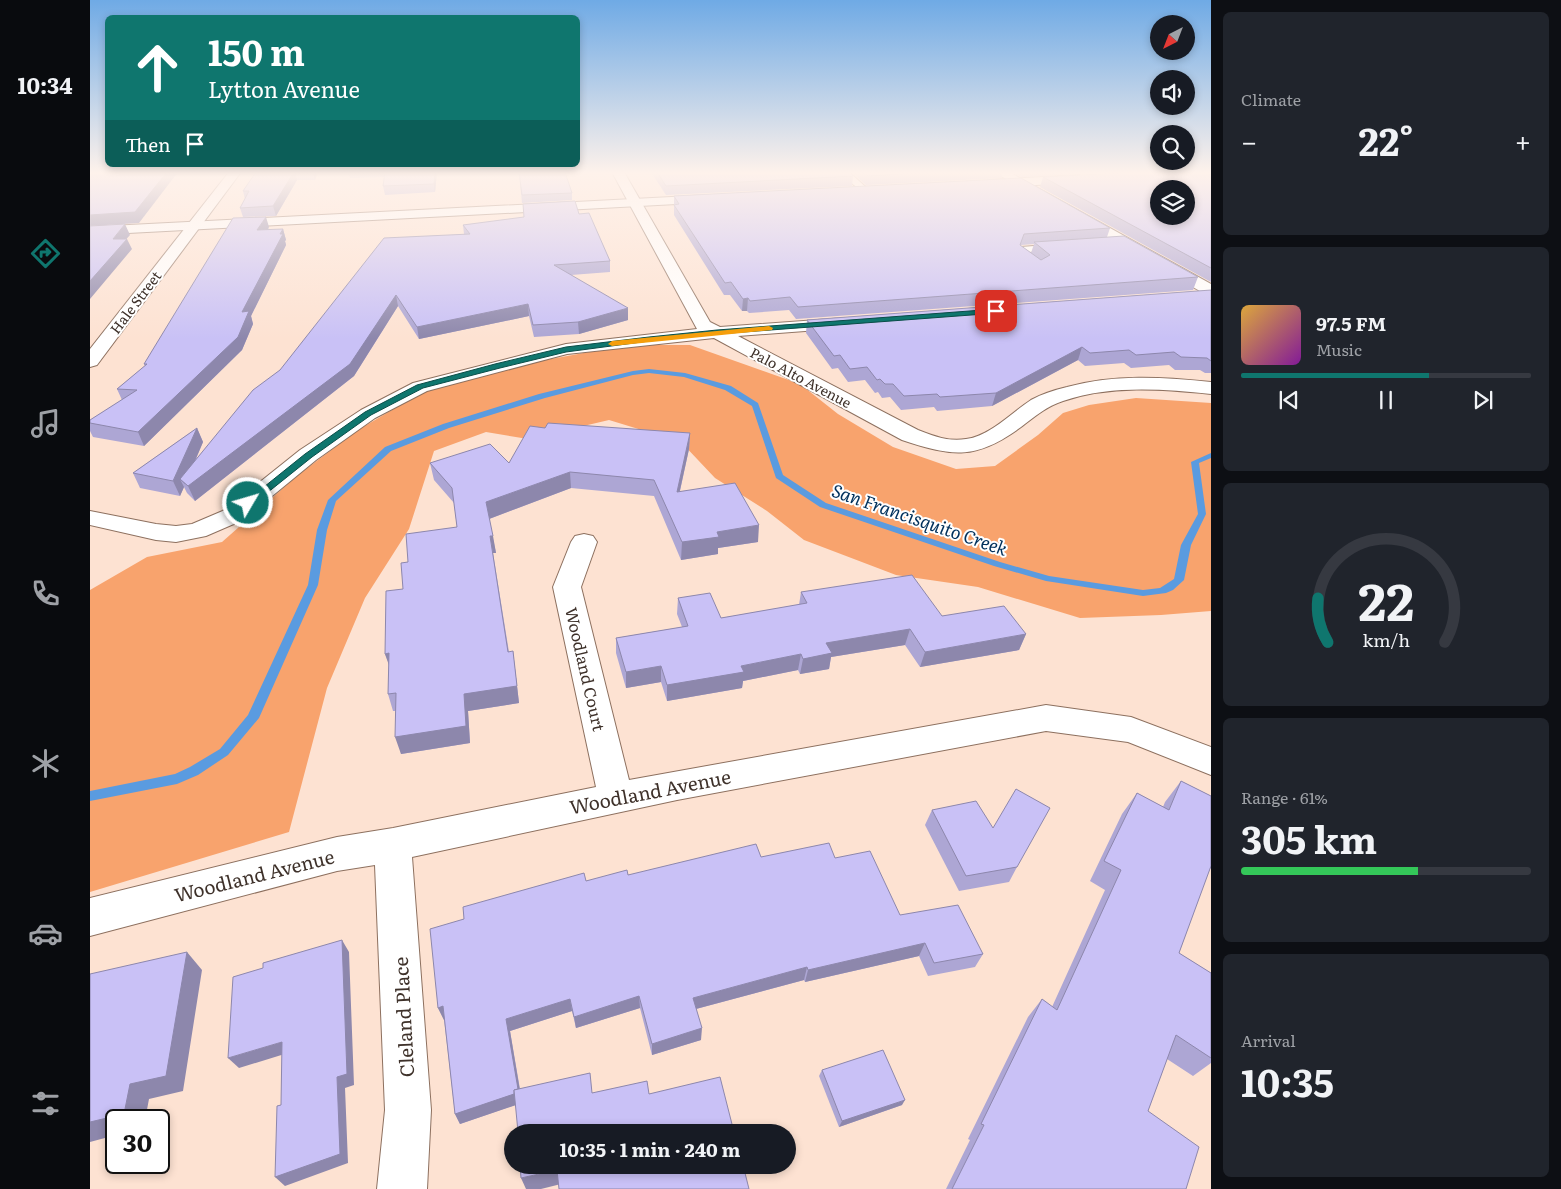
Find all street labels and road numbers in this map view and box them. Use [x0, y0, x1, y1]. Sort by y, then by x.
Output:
street label: Hale Street [105, 266, 165, 338]
street label: Palo Alto Avenue [747, 342, 855, 412]
street label: Woodland Court [560, 605, 612, 734]
street label: Woodland Avenue [567, 762, 733, 820]
street label: Woodland Avenue [171, 842, 337, 908]
street label: Cleland Place [386, 956, 420, 1078]

